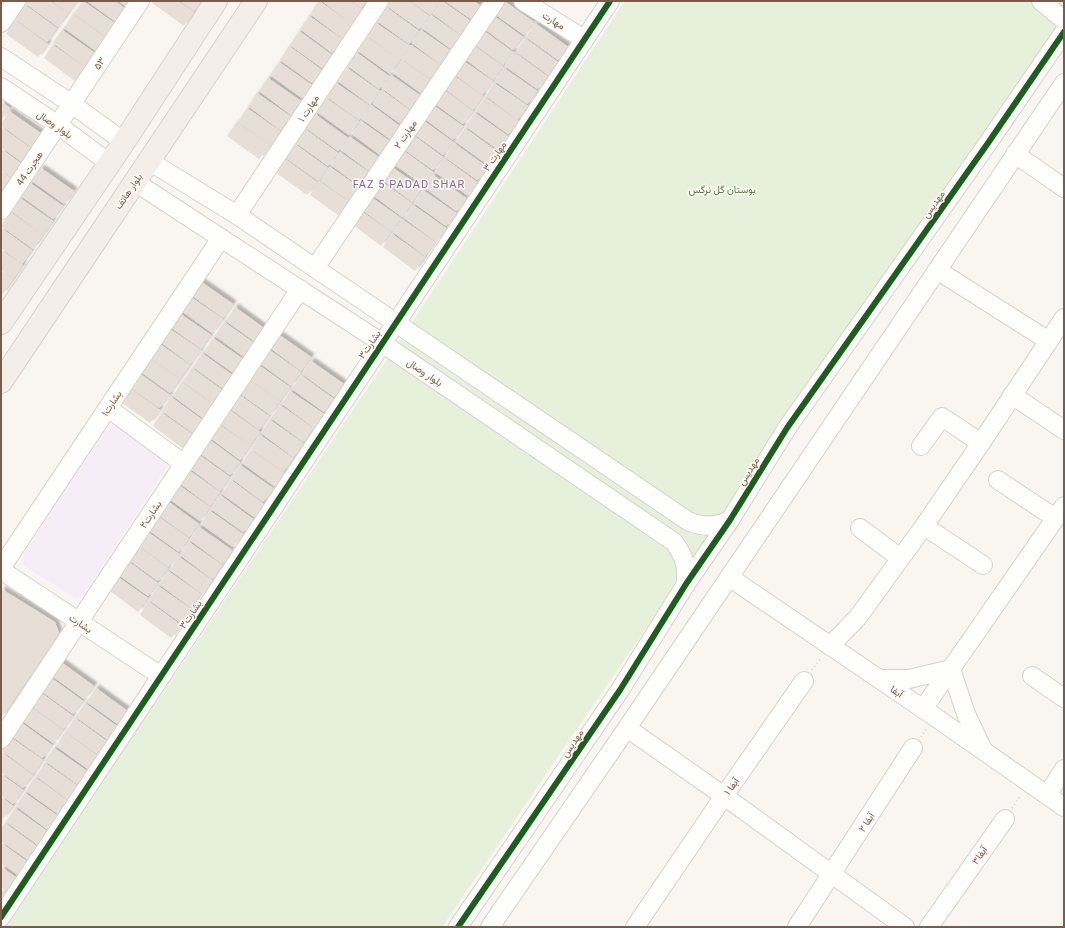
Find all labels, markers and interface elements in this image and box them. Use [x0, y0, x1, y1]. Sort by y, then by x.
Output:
street label: مهارت [540, 9, 567, 32]
street label: ۵۳ [91, 55, 108, 72]
street label: مهارت ۱ [296, 93, 322, 124]
street label: بلوار وصال [34, 108, 75, 141]
street label: مهارت ۲ [392, 118, 420, 151]
street label: مهارت ۳ [481, 139, 509, 174]
street label: هجرت 44 [14, 149, 46, 188]
street label: بلوار هاتف [112, 171, 145, 212]
district label: FAZ 5 PADAD SHAR [353, 178, 465, 191]
park label: بوستان گل نرگس [688, 184, 756, 196]
street label: مهدیس [920, 188, 948, 221]
street label: بشارت۳ [356, 328, 384, 361]
street label: بلوار وصال [404, 356, 445, 389]
street label: بشارت۱ [99, 388, 125, 419]
street label: مهدیس [736, 455, 762, 488]
street label: بشارت۲ [137, 498, 164, 531]
street label: بشارت۳ [177, 598, 205, 631]
street label: بشارت [67, 612, 94, 636]
street label: آبفا [888, 683, 906, 701]
street label: مهدیس [559, 727, 587, 760]
street label: آبفا ۱ [722, 775, 742, 797]
street label: آبفا ۲ [856, 810, 878, 834]
street label: آبفا۳ [969, 844, 991, 867]

